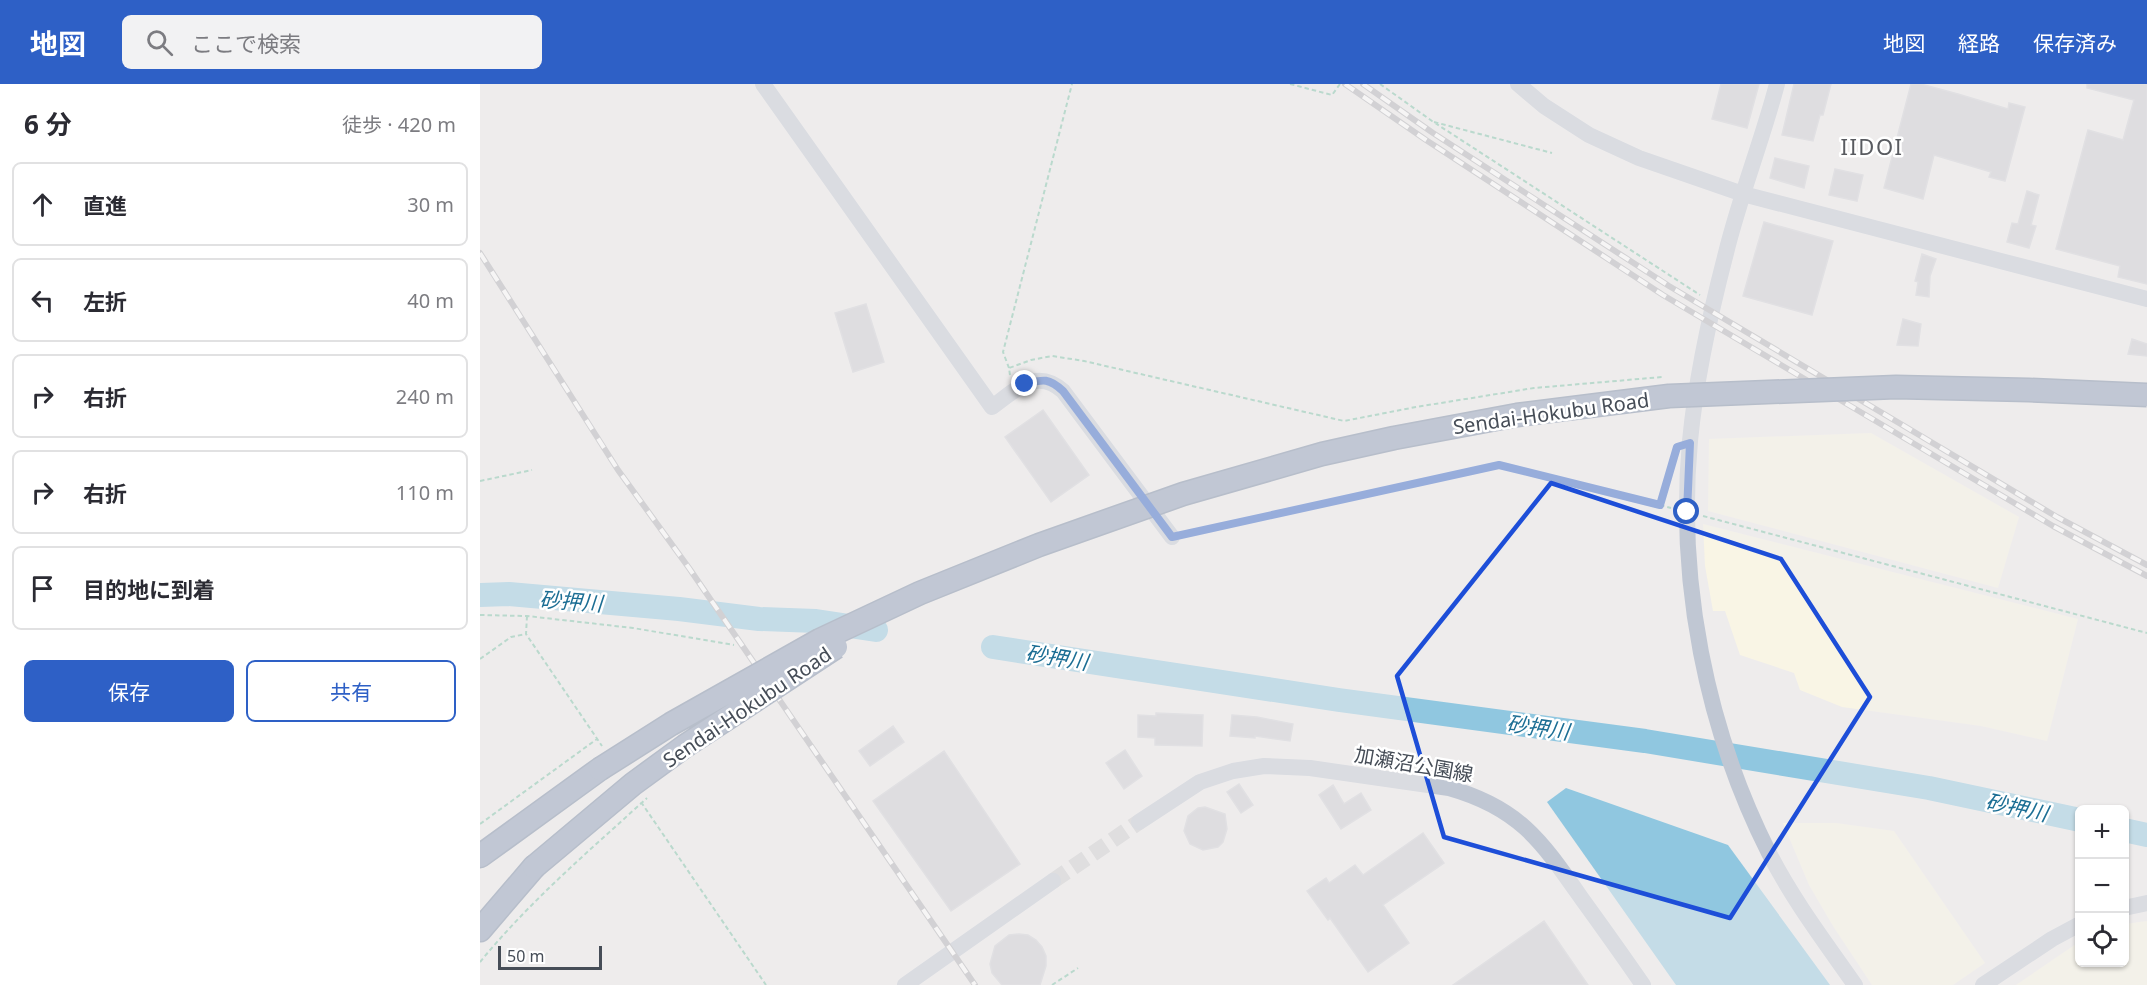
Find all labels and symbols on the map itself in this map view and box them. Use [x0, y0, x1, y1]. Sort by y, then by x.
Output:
district label: IIDOI [1840, 131, 1904, 161]
route end [1011, 370, 1037, 396]
street label: Sendai-Hokubu Road [1451, 386, 1651, 440]
route start [1673, 498, 1699, 524]
water label: 砂押川 [539, 585, 605, 617]
water label: 砂押川 [1024, 638, 1092, 676]
street label: Sendai-Hokubu Road [658, 641, 836, 773]
water label: 砂押川 [1505, 709, 1573, 746]
street label: 加瀬沼公園線 [1353, 740, 1475, 788]
water label: 砂押川 [1983, 787, 2053, 828]
scale bar [498, 943, 602, 970]

